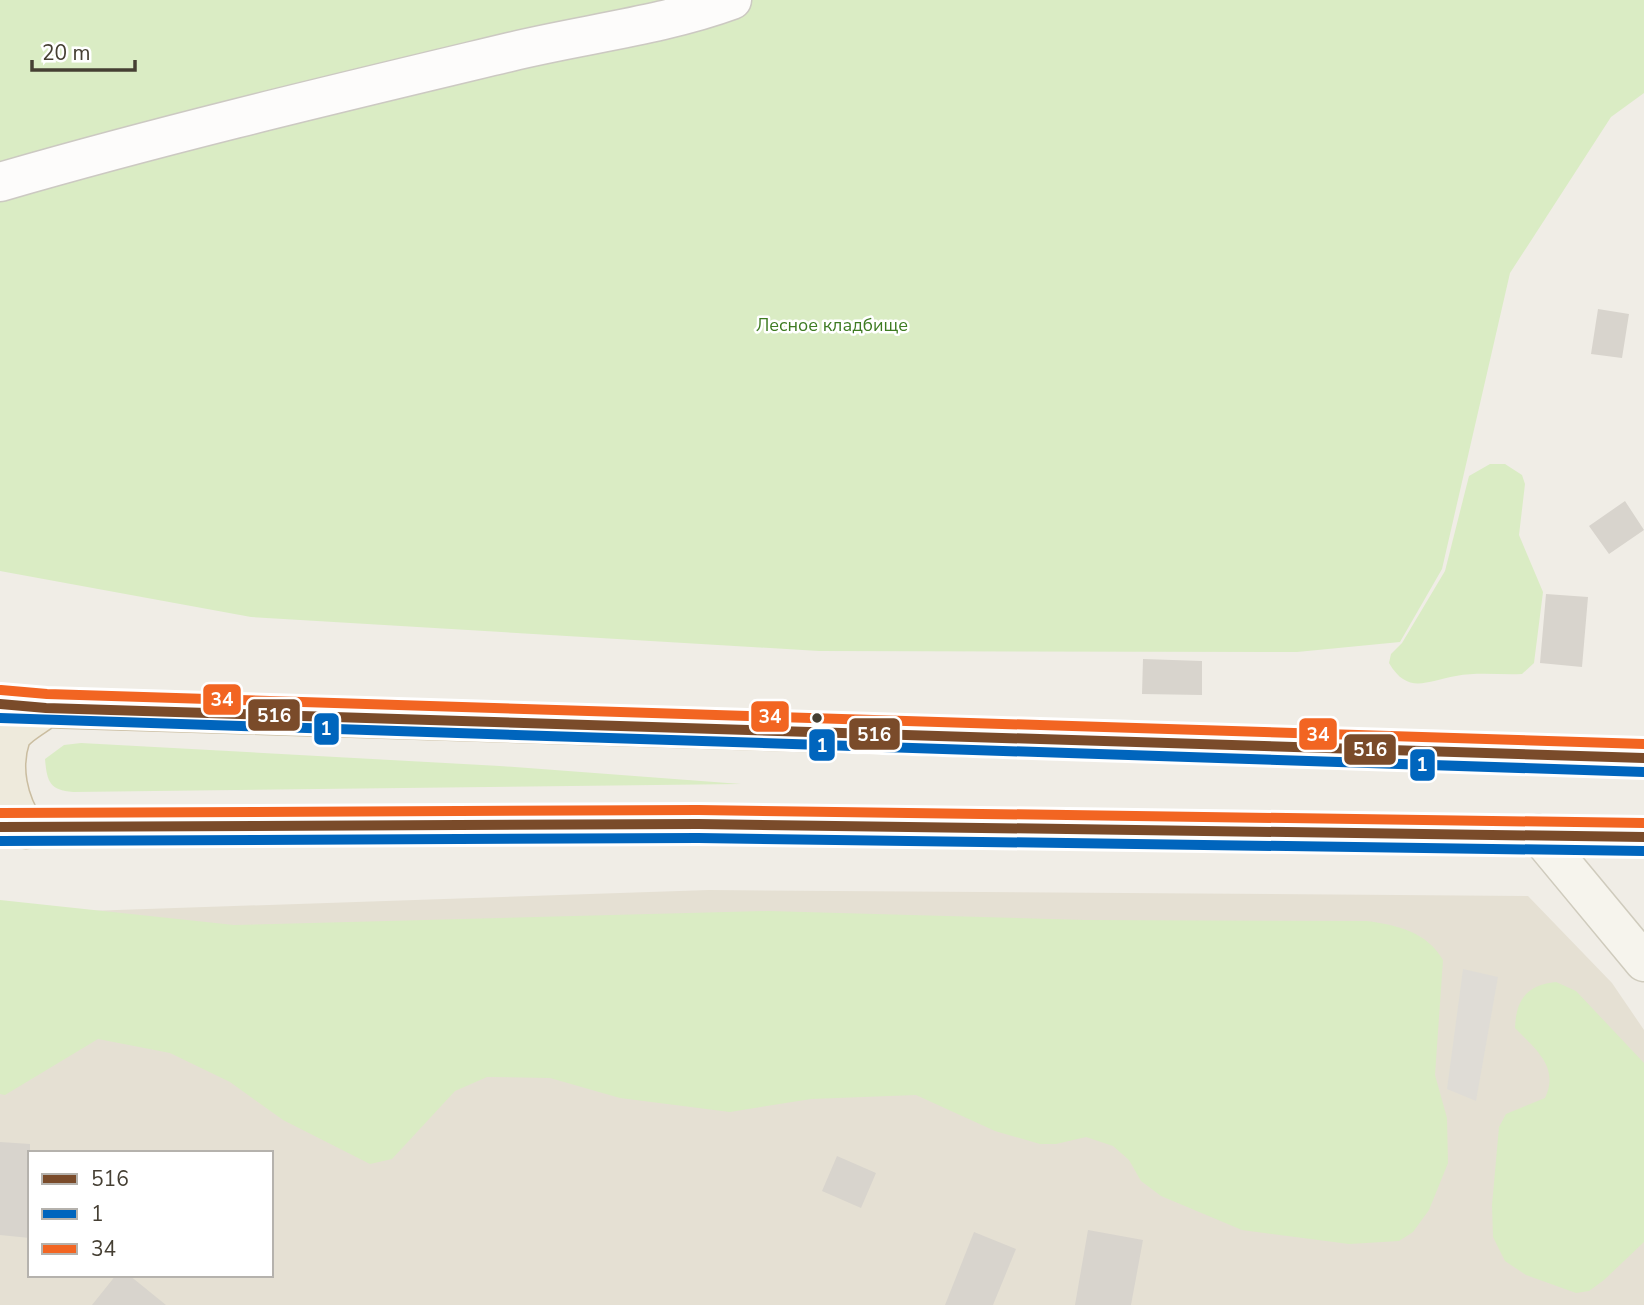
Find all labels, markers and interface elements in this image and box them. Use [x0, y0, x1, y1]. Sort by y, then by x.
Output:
scale bar [32, 28, 135, 72]
text: 20 m [42, 39, 91, 67]
park label: Лесное кладбище [756, 313, 908, 337]
line badge: 34 [202, 683, 242, 716]
text: 34 [211, 687, 233, 713]
line badge: 516 [247, 698, 301, 732]
line badge: 34 [750, 700, 790, 733]
text: 516 [257, 703, 291, 729]
text: 34 [759, 704, 781, 730]
unlabelled marker [810, 711, 824, 725]
line badge: 1 [313, 712, 340, 746]
text: 1 [320, 716, 332, 742]
line badge: 516 [848, 717, 901, 751]
line badge: 34 [1298, 717, 1338, 751]
text: 516 [857, 722, 891, 748]
text: 34 [1307, 722, 1329, 748]
line badge: 1 [808, 728, 836, 762]
text: 1 [816, 733, 828, 759]
line badge: 516 [1343, 733, 1397, 766]
text: 516 [1353, 737, 1387, 763]
line badge: 1 [1409, 748, 1436, 782]
text: 1 [1416, 752, 1428, 778]
legend [28, 1151, 273, 1277]
text: 516 [91, 1165, 129, 1193]
text: 1 [91, 1200, 104, 1228]
text: 34 [91, 1235, 116, 1263]

